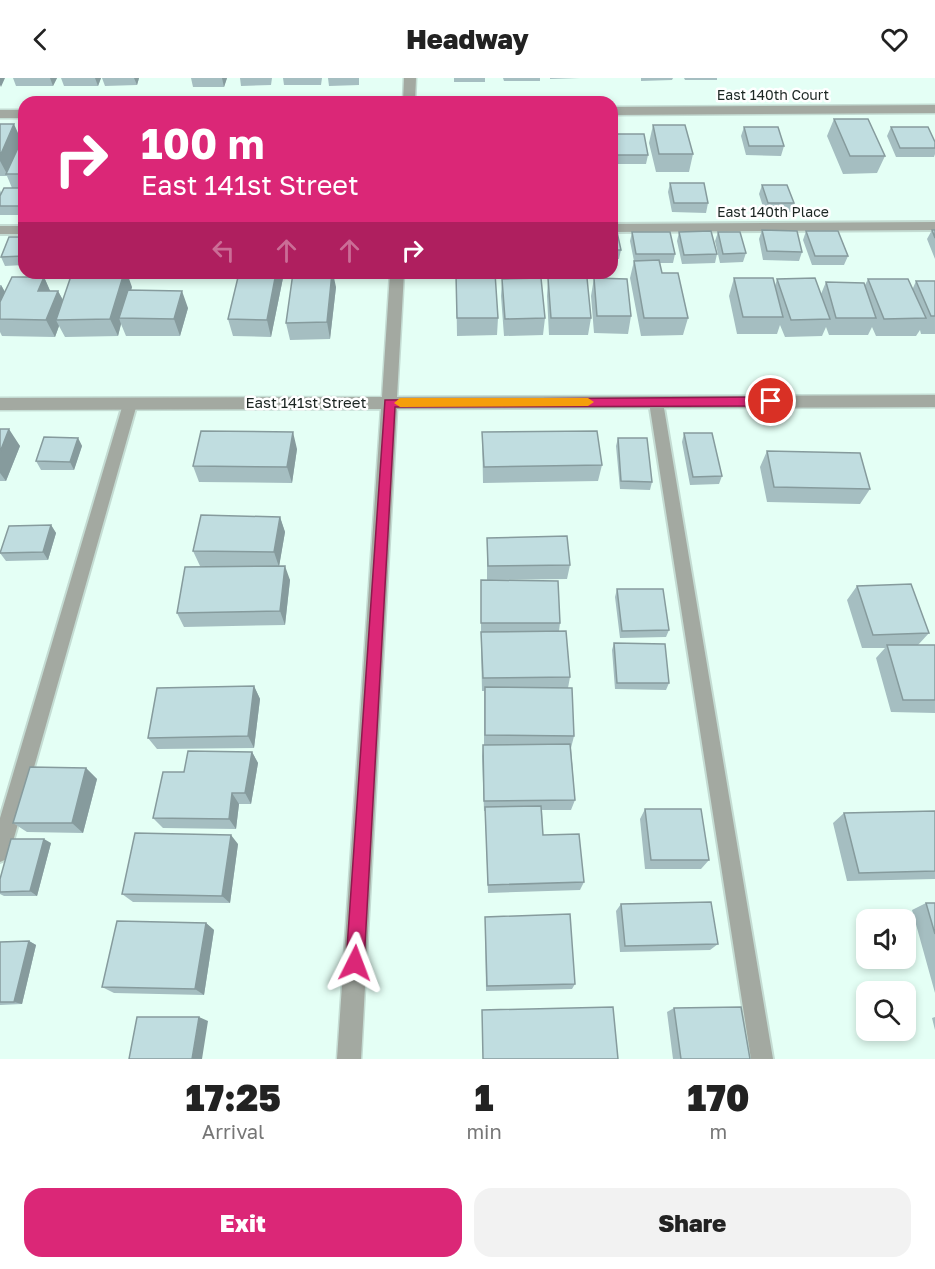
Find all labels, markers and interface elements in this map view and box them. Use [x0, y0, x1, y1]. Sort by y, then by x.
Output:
icon: back [24, 23, 57, 56]
text: Headway [406, 23, 529, 55]
icon: heart [878, 23, 911, 56]
street label: East 140th Court [717, 86, 829, 103]
text: 100 m [141, 118, 264, 168]
icon: right [42, 120, 120, 198]
text: East 141st Street [141, 169, 359, 201]
street label: East 140th Place [717, 203, 829, 220]
icon: left [207, 234, 240, 267]
icon: ahead [270, 234, 303, 267]
icon: ahead [333, 234, 366, 267]
icon: right [396, 234, 429, 267]
pin [745, 375, 796, 426]
icon: arrive [754, 384, 787, 417]
street label: East 141st Street [246, 393, 366, 411]
map controls [856, 909, 916, 1041]
button: sound [856, 909, 916, 969]
position arrow [323, 931, 387, 995]
button: search [856, 981, 916, 1041]
text: 17:25 [185, 1076, 281, 1119]
text: 1 [475, 1076, 494, 1119]
text: 170 [687, 1076, 750, 1119]
text: Arrival [202, 1119, 265, 1143]
text: min [466, 1119, 502, 1143]
text: m [710, 1119, 727, 1143]
button: Exit [24, 1188, 462, 1257]
button: Share [474, 1188, 911, 1257]

